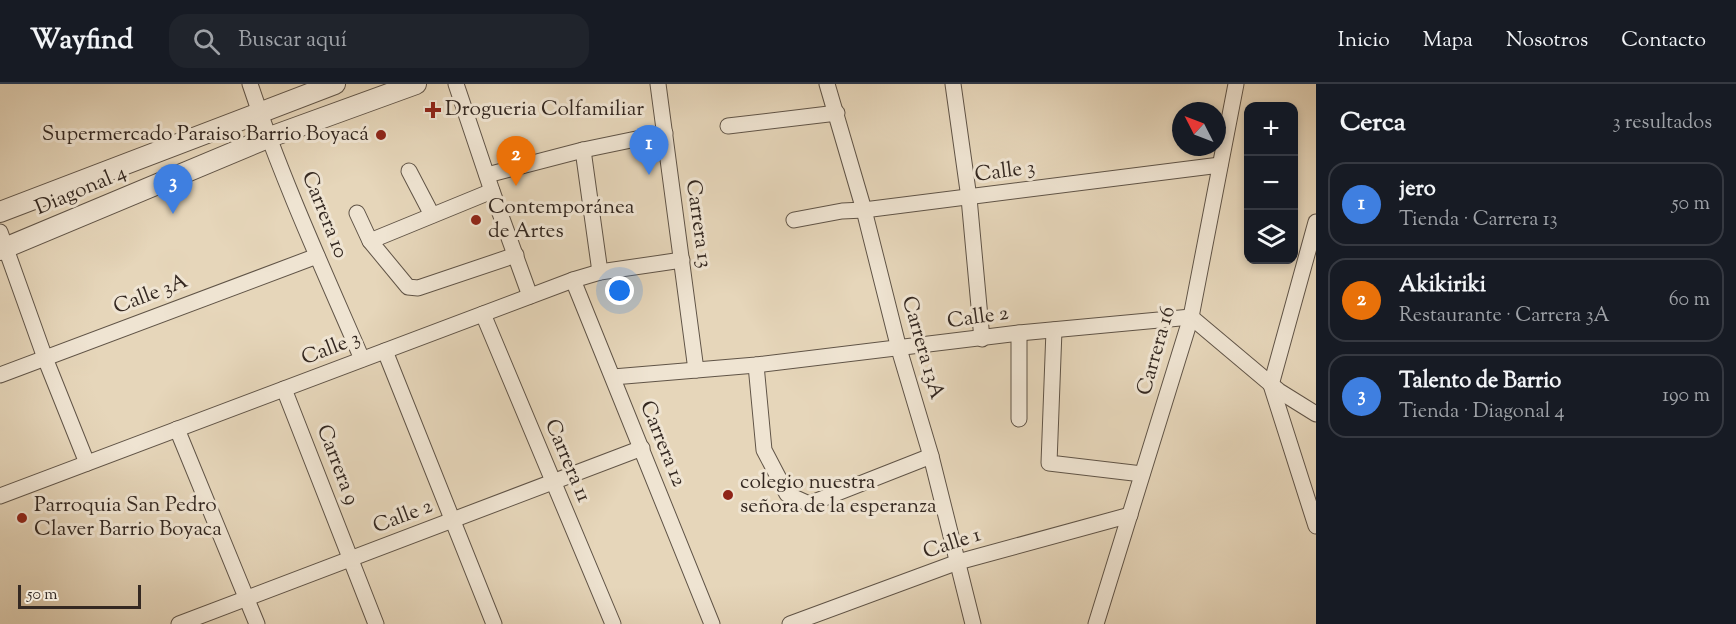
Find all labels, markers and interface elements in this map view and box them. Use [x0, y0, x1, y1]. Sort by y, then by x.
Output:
search box [169, 14, 589, 68]
text: Wayfind [30, 21, 133, 61]
icon: search [190, 25, 223, 58]
text: Buscar aquí [238, 25, 347, 57]
text: Inicio [1338, 26, 1390, 56]
text: Mapa [1423, 26, 1473, 56]
text: Nosotros [1506, 26, 1588, 56]
text: Contacto [1621, 26, 1706, 56]
place label: Drogueria Colfamiliar [445, 95, 644, 125]
north arrow [1172, 102, 1226, 156]
map controls [1244, 102, 1298, 264]
button: + [1244, 102, 1298, 156]
marker: Drogueria Colfamiliar [426, 103, 440, 117]
text: Cerca [1340, 105, 1406, 142]
text: 3 resultados [1612, 109, 1712, 138]
place label: Supermercado Paraiso Barrio Boyacá [42, 120, 369, 150]
pin: 1 [630, 126, 668, 175]
marker: Supermercado Paraiso Barrio Boyacá [374, 128, 388, 142]
pin: 2 [496, 136, 536, 186]
street label: Calle 3 [973, 153, 1037, 191]
button: − [1244, 156, 1298, 210]
street label: Diagonal 4 [31, 158, 131, 224]
pin: 3 [154, 164, 192, 214]
street label: Carrera 10 [293, 167, 355, 263]
text: jero [1399, 174, 1436, 206]
street label: Carrera 13 [677, 178, 719, 270]
text: 1 [1358, 190, 1365, 219]
text: 50 m [1672, 190, 1710, 219]
place label: Contemporánea de Artes [488, 193, 635, 247]
text: Tienda · Carrera 13 [1399, 206, 1558, 235]
button: layers [1244, 210, 1298, 264]
marker: Contemporánea de Artes [469, 213, 483, 227]
street label: Calle 3A [109, 267, 193, 323]
text: Akikiriki [1399, 270, 1486, 302]
your location [605, 276, 634, 305]
text: 2 [1357, 286, 1366, 315]
text: 60 m [1669, 286, 1710, 315]
street label: Carrera 13A [893, 293, 951, 403]
street label: Calle 2 [945, 299, 1011, 337]
text: Restaurante · Carrera 3A [1399, 302, 1610, 331]
street label: Carrera 16 [1130, 303, 1184, 399]
street label: Calle 3 [297, 324, 365, 374]
text: Talento de Barrio [1399, 366, 1561, 398]
text: 3 [1357, 382, 1366, 411]
text: 190 m [1662, 382, 1710, 411]
street label: Carrera 12 [631, 396, 693, 492]
text: Tienda · Diagonal 4 [1399, 398, 1565, 427]
street label: Carrera 11 [536, 415, 598, 507]
street label: Carrera 9 [308, 421, 366, 509]
place label: colegio nuestra señora de la esperanza [740, 468, 937, 522]
marker: colegio nuestra señora de la esperanza [721, 488, 735, 502]
place label: Parroquia San Pedro Claver Barrio Boyaca [34, 491, 222, 545]
street label: Calle 2 [369, 492, 437, 542]
marker: Parroquia San Pedro Claver Barrio Boyaca [15, 511, 29, 525]
street label: Calle 1 [919, 521, 985, 567]
scale bar [18, 582, 141, 610]
text: 50 m [27, 584, 58, 607]

